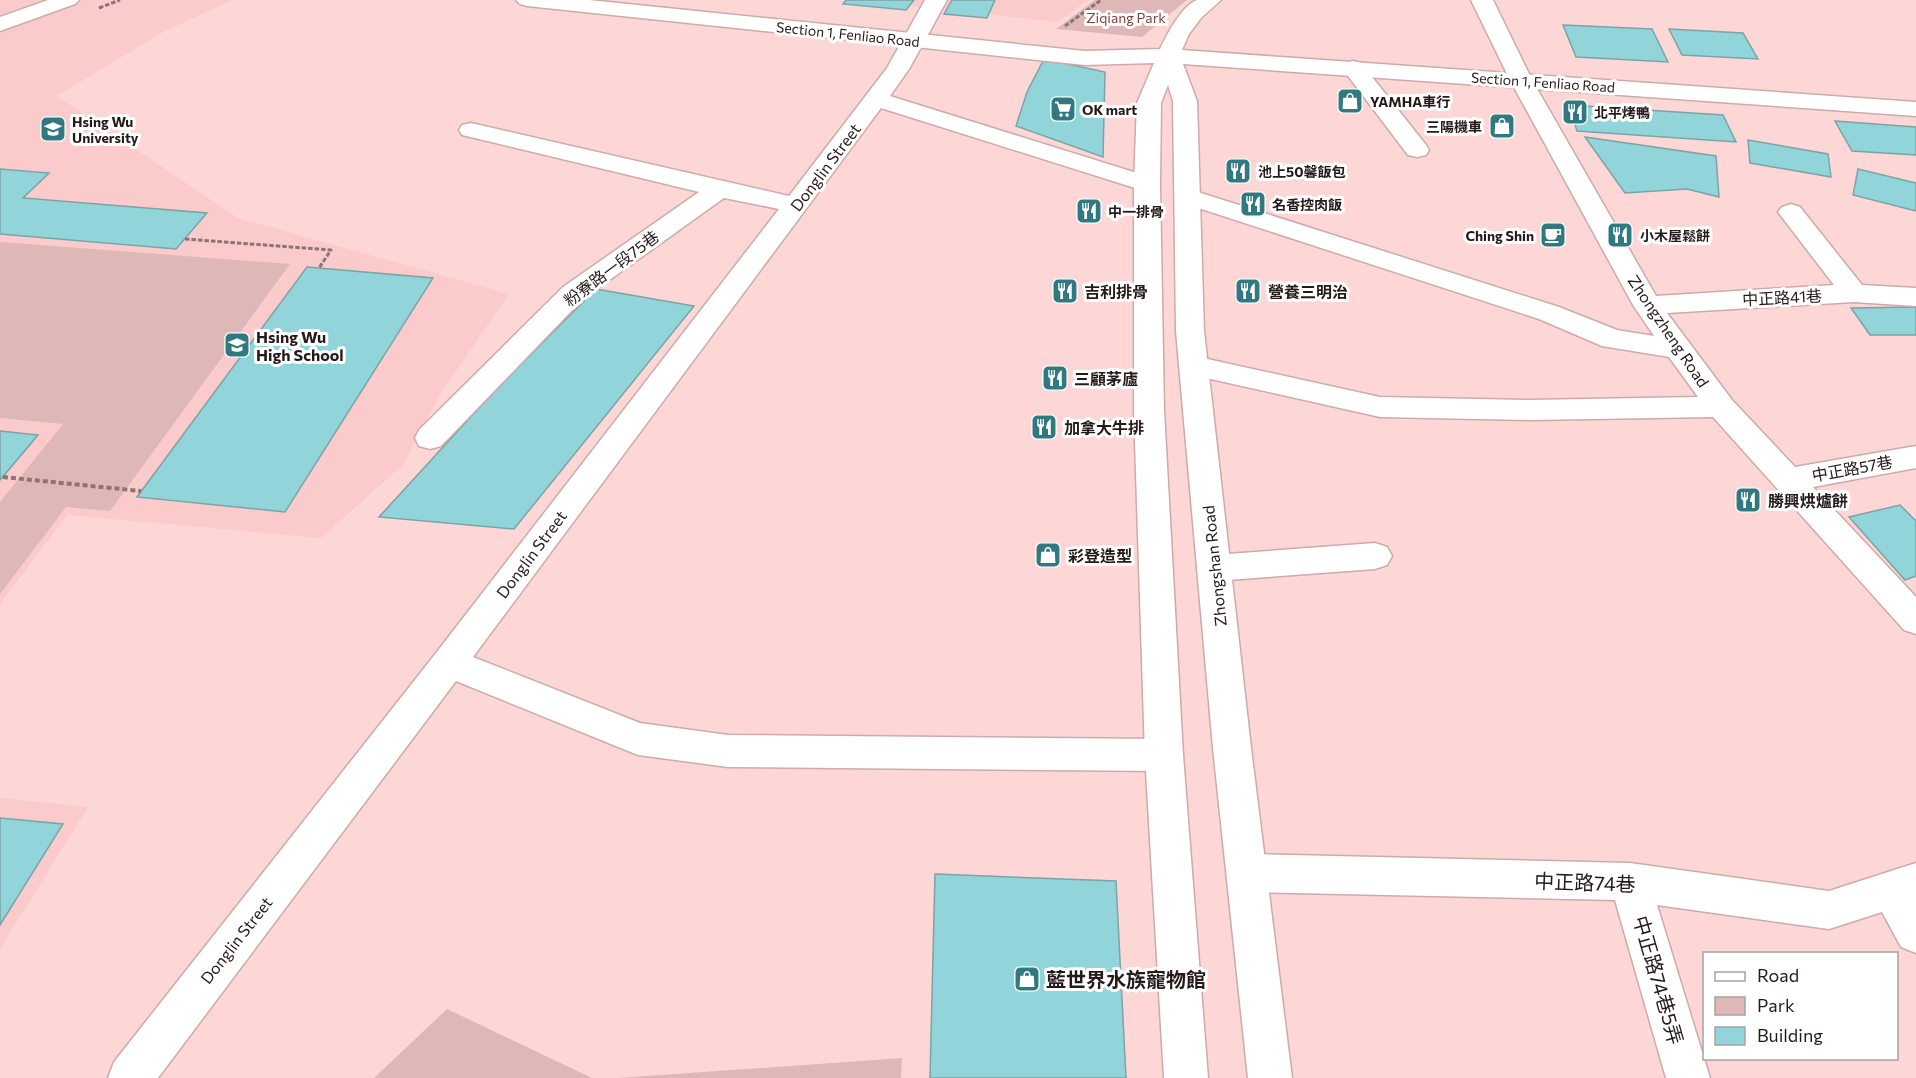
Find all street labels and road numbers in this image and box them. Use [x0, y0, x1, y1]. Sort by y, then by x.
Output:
street label: Section 1, Fenliao Road [775, 18, 921, 50]
street label: Section 1, Fenliao Road [1470, 68, 1616, 96]
street label: Donglin Street [786, 119, 864, 215]
street label: 粉寮路一段75巷 [560, 226, 662, 310]
street label: Zhongzheng Road [1624, 271, 1714, 391]
street label: 中正路41巷 [1742, 285, 1822, 309]
street label: 中正路57巷 [1810, 452, 1894, 484]
street label: Zhongshan Road [1198, 504, 1230, 628]
street label: Donglin Street [492, 506, 570, 602]
street label: 中正路74巷 [1534, 868, 1636, 896]
street label: Donglin Street [196, 893, 276, 987]
street label: 中正路74巷5弄 [1629, 913, 1689, 1047]

